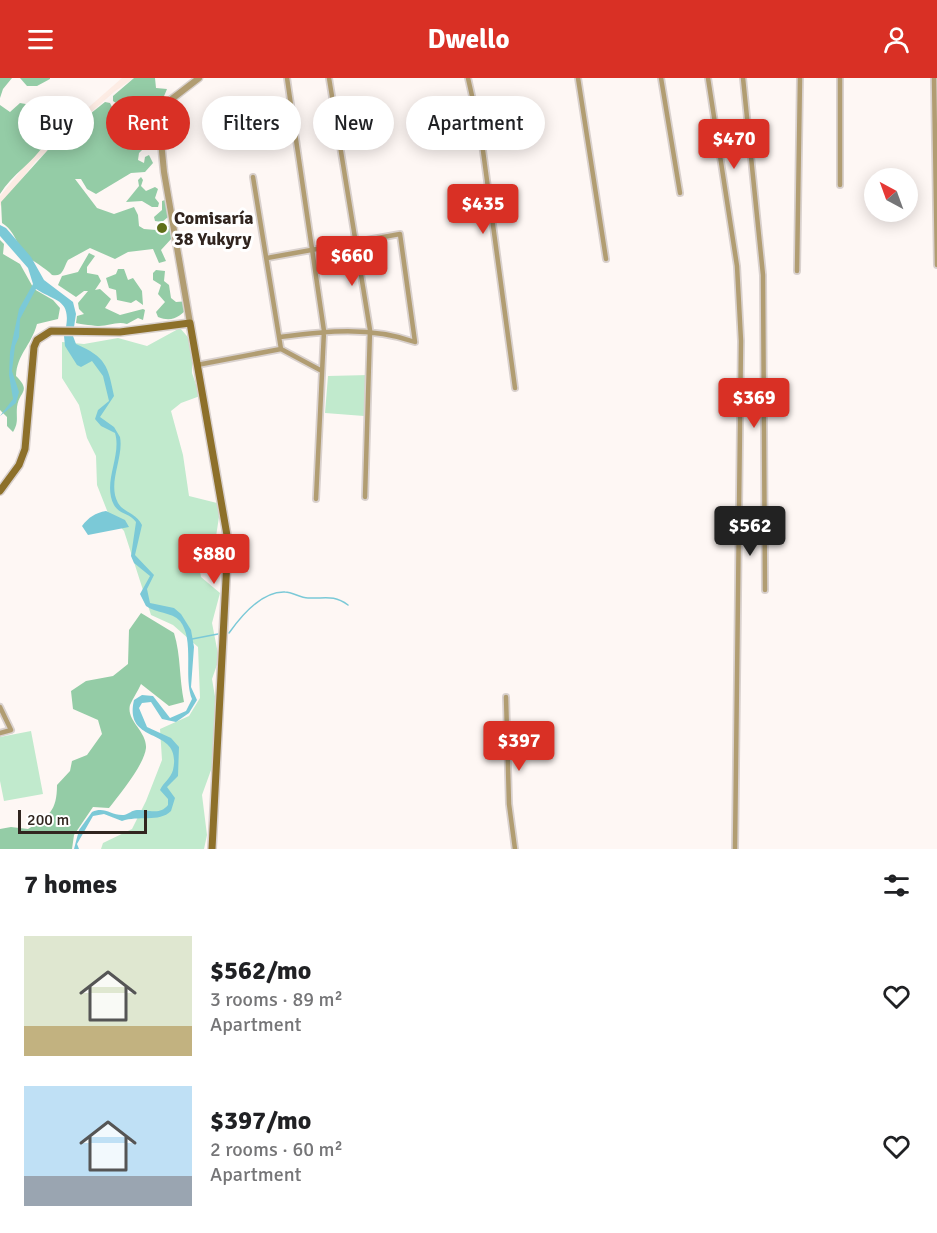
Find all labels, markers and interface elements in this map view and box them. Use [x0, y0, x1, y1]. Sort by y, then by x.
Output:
icon: menu [24, 23, 57, 56]
text: Dwello [427, 23, 510, 56]
icon: person [880, 23, 913, 56]
chip: Buy [18, 96, 94, 150]
chip: Rent [106, 96, 190, 150]
chip: Filters [202, 96, 301, 150]
chip: New [313, 96, 394, 150]
chip: Apartment [406, 96, 545, 150]
pin: $470 [698, 119, 770, 170]
text: $470 [712, 126, 756, 151]
north arrow [864, 168, 918, 222]
map controls [864, 168, 918, 222]
pin: $435 [447, 184, 519, 235]
text: $435 [461, 191, 505, 216]
place label: Comisaría 38 Yukyry [174, 207, 253, 250]
marker: Comisaría 38 Yukyry [155, 221, 169, 235]
pin: $660 [316, 236, 388, 287]
text: $660 [330, 243, 374, 268]
pin: $369 [718, 378, 790, 429]
text: $369 [732, 385, 776, 410]
pin: $562 [714, 506, 786, 557]
text: $562 [728, 513, 772, 538]
pin: $880 [178, 534, 250, 585]
text: $880 [192, 541, 236, 566]
pin: $397 [483, 721, 555, 772]
text: $397 [497, 728, 541, 753]
scale bar [18, 807, 147, 834]
text: 200 m [27, 810, 69, 830]
text: 7 homes [24, 869, 117, 901]
icon: filters [880, 869, 913, 902]
text: $562/mo [210, 955, 311, 987]
icon: home [72, 960, 144, 1032]
icon: heart [880, 980, 913, 1013]
text: 3 rooms · 89 m² [210, 987, 343, 1012]
text: Apartment [210, 1012, 302, 1037]
text: $397/mo [210, 1105, 311, 1137]
icon: home [72, 1110, 144, 1182]
icon: heart [880, 1130, 913, 1163]
text: 2 rooms · 60 m² [210, 1137, 343, 1162]
text: Apartment [210, 1162, 302, 1187]

